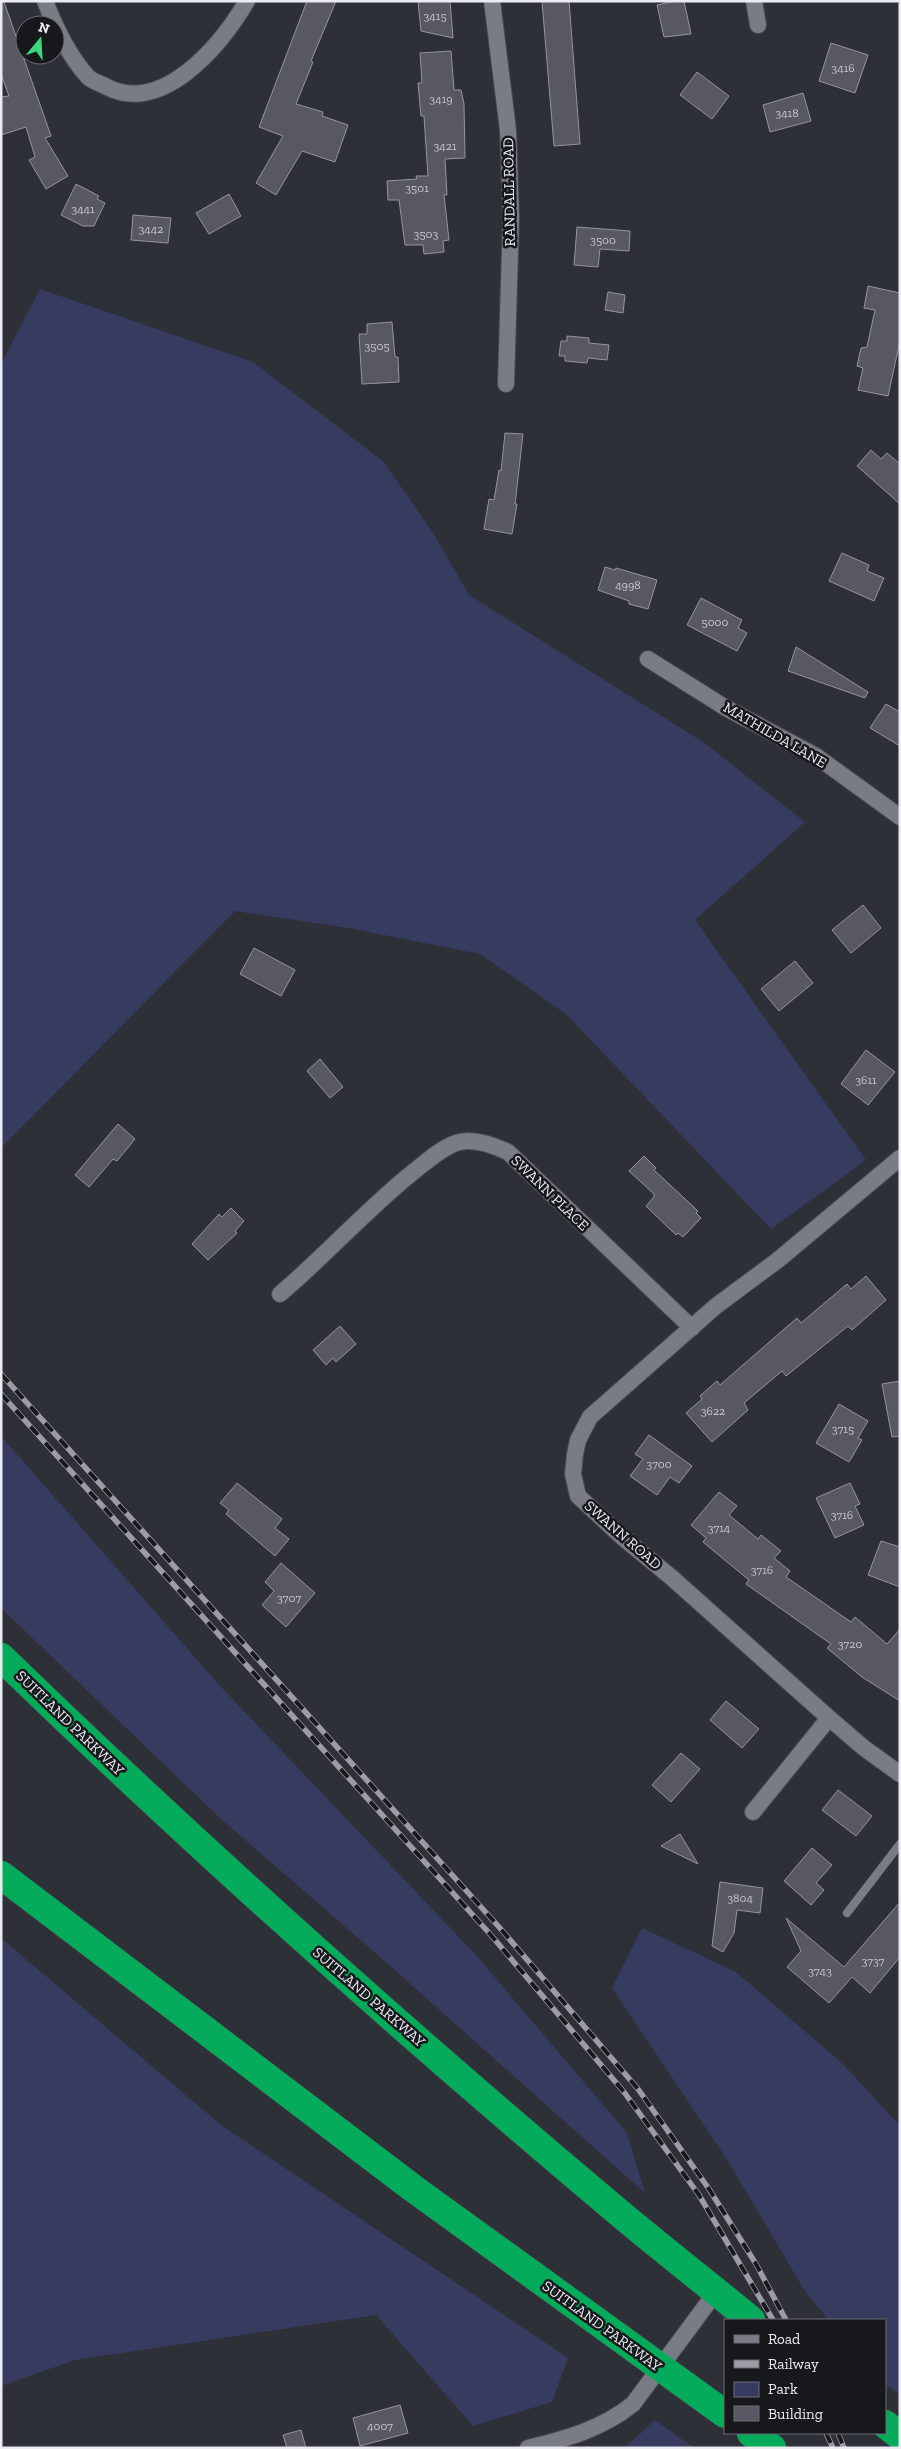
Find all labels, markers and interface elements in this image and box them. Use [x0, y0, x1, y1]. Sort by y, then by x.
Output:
house number: 3415 [423, 9, 447, 23]
north arrow [15, 15, 65, 65]
text: N [36, 18, 52, 38]
house number: 3416 [831, 61, 855, 75]
house number: 3419 [429, 92, 453, 106]
house number: 3418 [775, 106, 799, 120]
street label: RANDALL ROAD [499, 137, 519, 247]
house number: 3421 [433, 139, 457, 153]
house number: 3501 [405, 181, 429, 195]
house number: 3441 [71, 202, 95, 216]
house number: 3442 [139, 222, 163, 236]
house number: 3503 [414, 227, 439, 241]
house number: 3500 [590, 233, 616, 247]
house number: 3505 [364, 339, 390, 353]
house number: 4998 [615, 578, 641, 592]
house number: 5000 [702, 615, 729, 629]
street label: MATHILDA LANE [720, 698, 830, 772]
house number: 3611 [855, 1073, 877, 1087]
street label: SWANN PLACE [507, 1151, 593, 1235]
house number: 3622 [701, 1404, 725, 1418]
house number: 3715 [832, 1422, 854, 1436]
house number: 3700 [646, 1457, 672, 1471]
street label: SWANN ROAD [581, 1497, 665, 1573]
house number: 3716 [831, 1508, 853, 1522]
house number: 3714 [708, 1521, 731, 1535]
house number: 3716 [751, 1563, 773, 1577]
house number: 3707 [277, 1591, 301, 1605]
house number: 3720 [838, 1637, 862, 1651]
street label: SUITLAND PARKWAY [12, 1667, 128, 1780]
house number: 3804 [727, 1891, 753, 1905]
street label: SUITLAND PARKWAY [309, 1943, 430, 2051]
house number: 3737 [861, 1954, 885, 1968]
house number: 3743 [808, 1964, 832, 1978]
street label: SUITLAND PARKWAY [539, 2277, 666, 2376]
legend [724, 2319, 886, 2434]
text: Road [768, 2330, 801, 2348]
text: Railway [768, 2355, 819, 2373]
text: Park [768, 2380, 798, 2398]
text: Building [768, 2405, 823, 2423]
house number: 4007 [367, 2419, 393, 2433]

